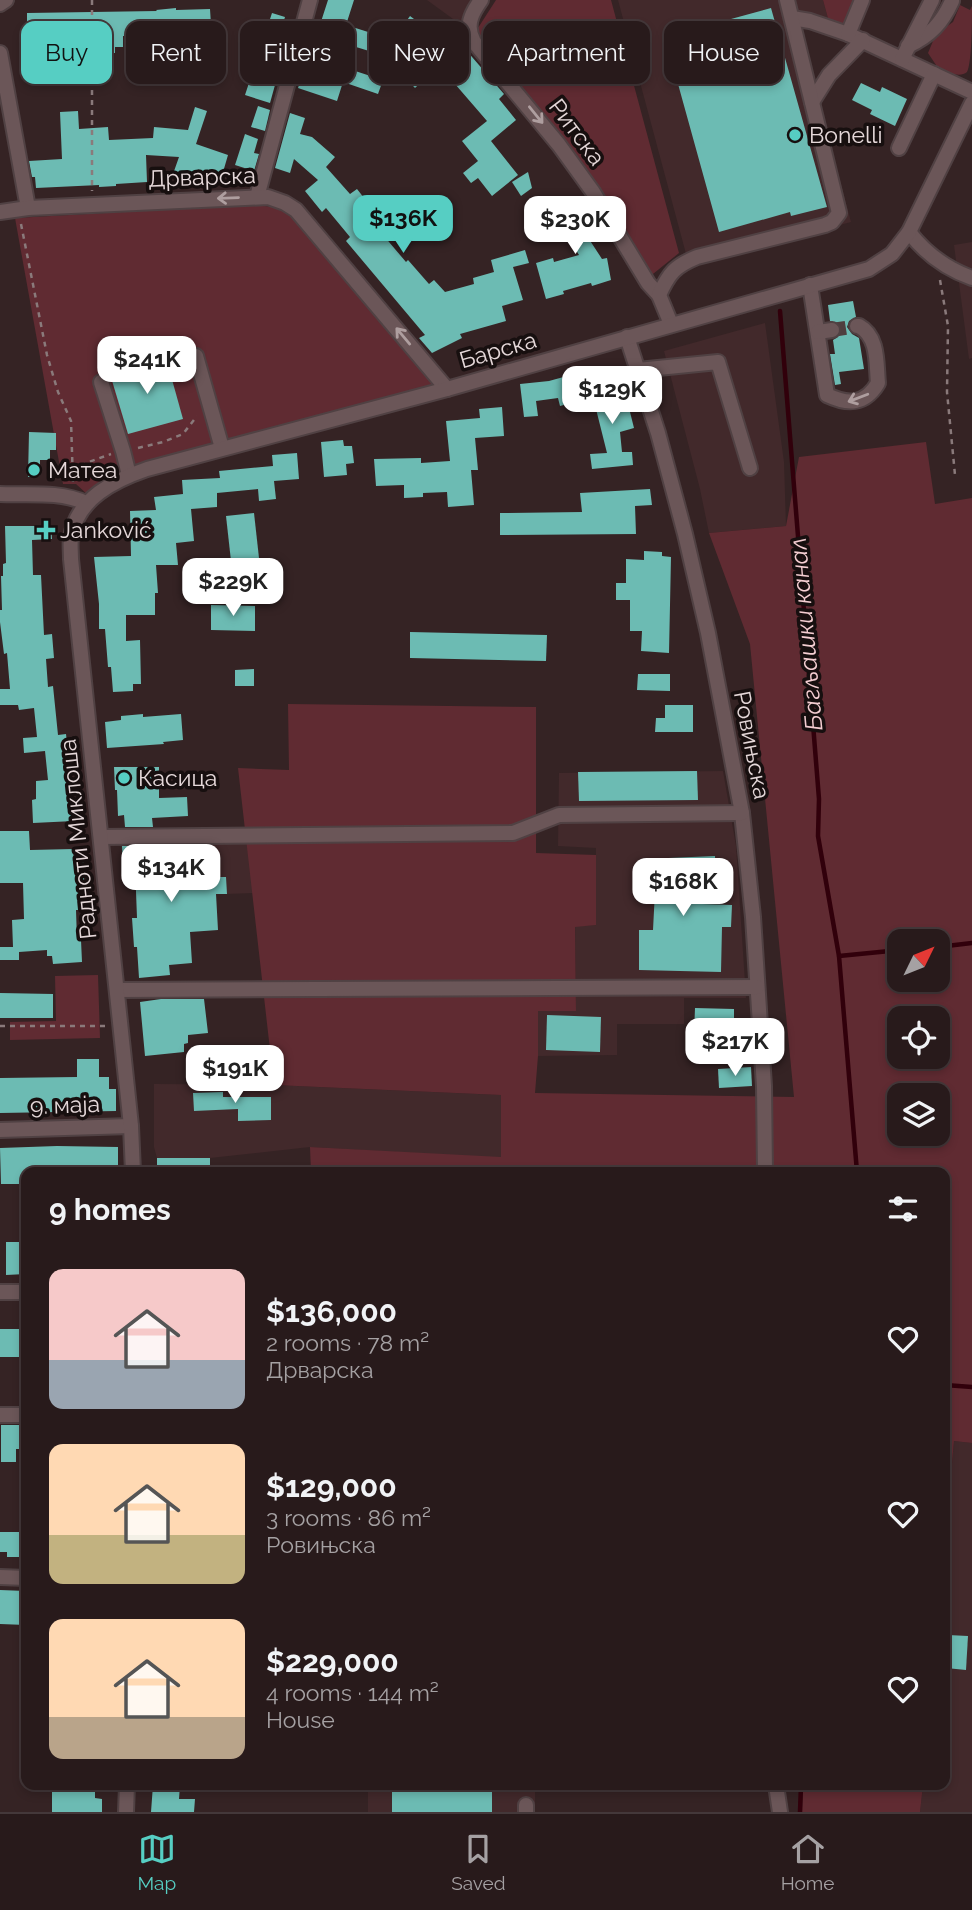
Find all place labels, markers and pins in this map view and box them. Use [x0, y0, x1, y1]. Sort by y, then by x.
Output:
place label: Bonelli [809, 121, 882, 148]
marker: Bonelli [787, 127, 803, 143]
pin: $136K [354, 196, 452, 255]
pin: $230K [526, 196, 624, 256]
pin: $241K [98, 336, 196, 396]
pin: $129K [563, 366, 661, 426]
place label: Матеа [48, 456, 117, 483]
marker: Матеа [26, 462, 42, 478]
place label: Janković [60, 516, 152, 543]
marker: Janković [38, 522, 54, 538]
pin: $229K [184, 558, 282, 618]
place label: Касица [138, 764, 217, 791]
marker: Касица [116, 770, 132, 786]
pin: $134K [122, 844, 220, 904]
pin: $168K [634, 858, 732, 918]
pin: $217K [686, 1018, 784, 1078]
pin: $191K [186, 1046, 284, 1105]

